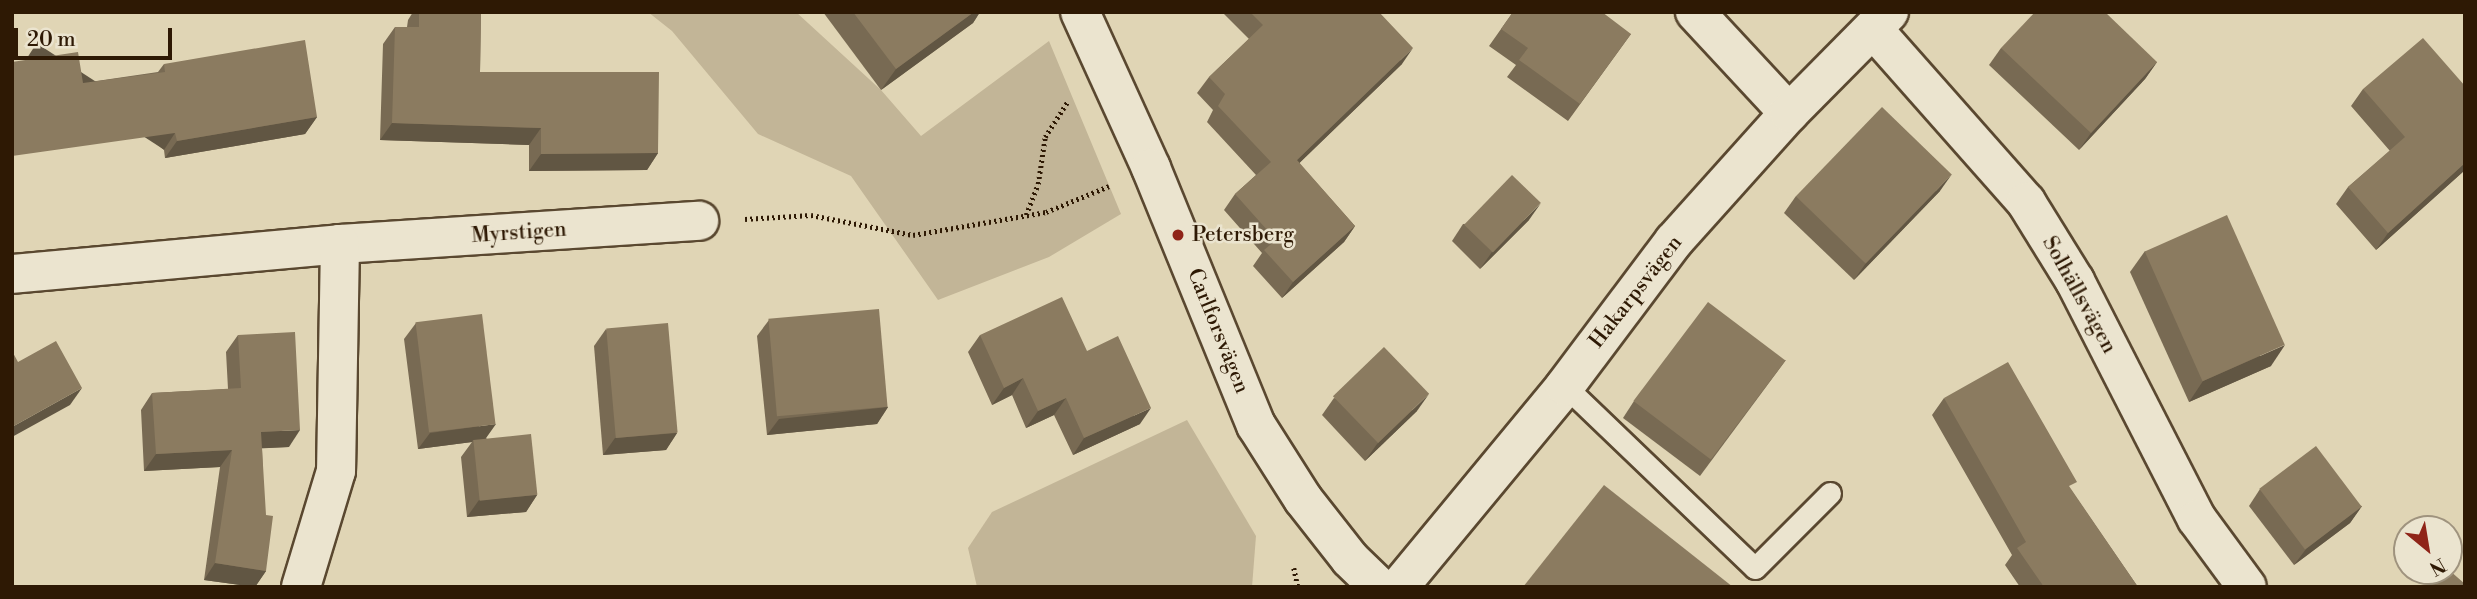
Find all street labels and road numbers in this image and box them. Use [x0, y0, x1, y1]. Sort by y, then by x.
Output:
street label: Myrstigen [471, 217, 567, 249]
street label: Hakarpsvägen [1584, 231, 1688, 353]
street label: Solhällsvägen [2036, 232, 2122, 358]
street label: Carlforsvägen [1182, 265, 1254, 397]

